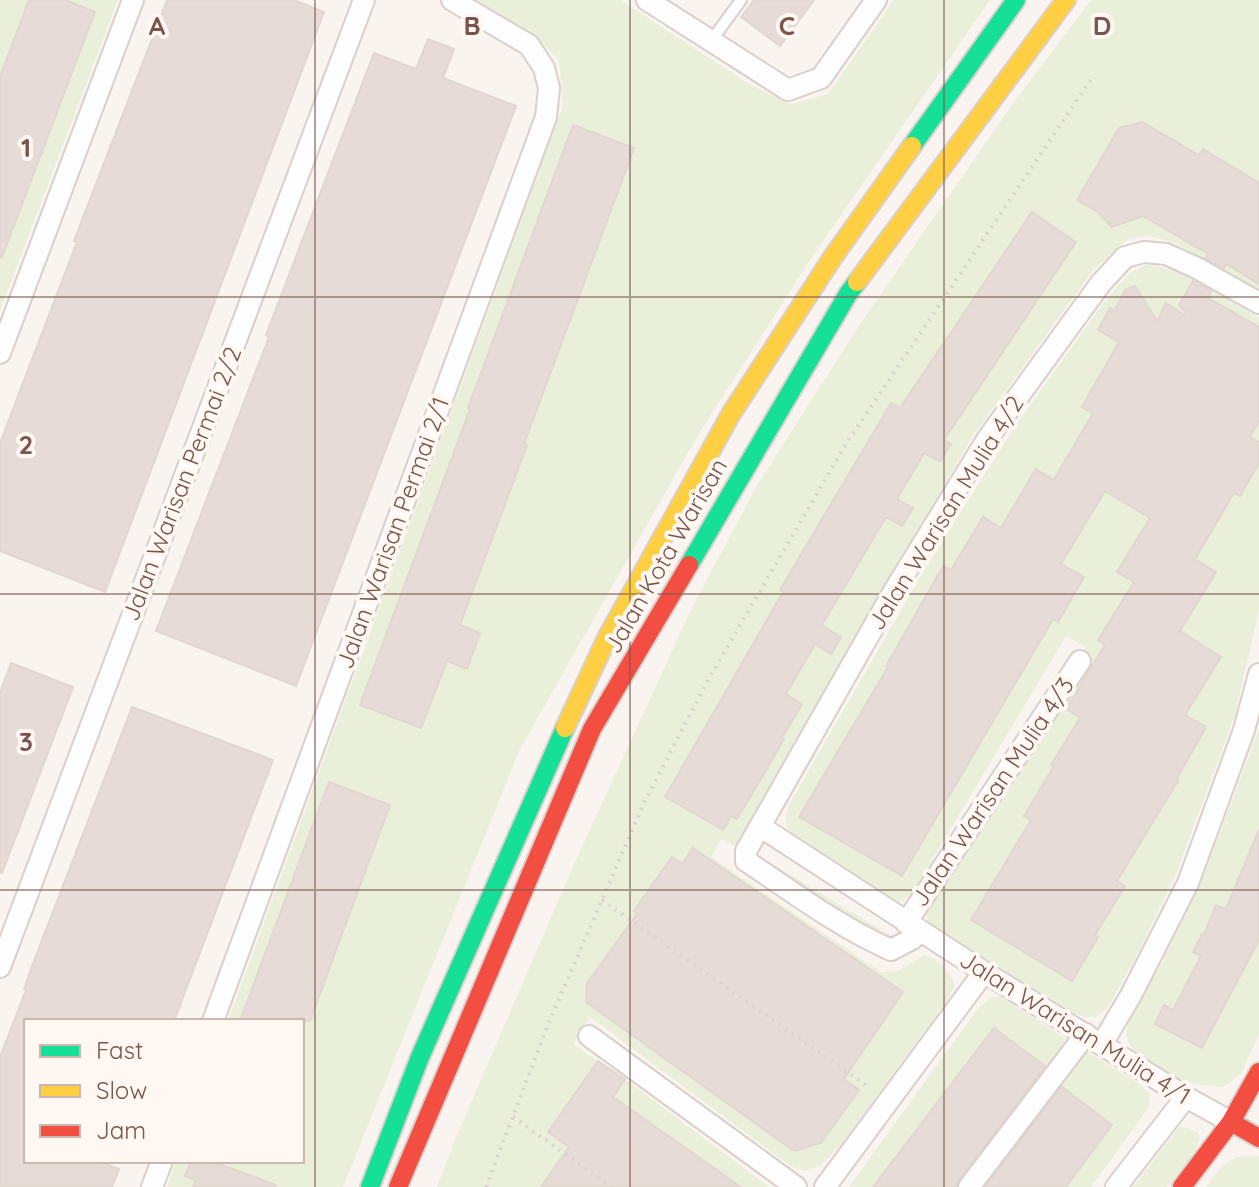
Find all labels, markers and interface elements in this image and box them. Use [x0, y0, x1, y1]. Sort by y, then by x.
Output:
text: A [149, 9, 166, 42]
text: B [463, 9, 481, 42]
text: C [779, 9, 795, 42]
text: D [1093, 9, 1111, 42]
text: 1 [21, 131, 31, 164]
street label: Jalan Warisan Permai 2/2 [115, 342, 247, 625]
street label: Jalan Warisan Mulia 4/2 [861, 390, 1030, 635]
street label: Jalan Warisan Permai 2/1 [329, 393, 455, 673]
text: 2 [19, 428, 33, 461]
street label: Jalan Kota Warisan [597, 453, 733, 658]
street label: Jalan Warisan Mulia 4/3 [904, 671, 1080, 912]
text: 3 [19, 725, 33, 758]
street label: Jalan Warisan Mulia 4/1 [955, 944, 1196, 1110]
legend [24, 1019, 304, 1163]
text: Fast [96, 1035, 143, 1065]
text: Slow [96, 1075, 147, 1105]
text: Jam [96, 1115, 146, 1145]

